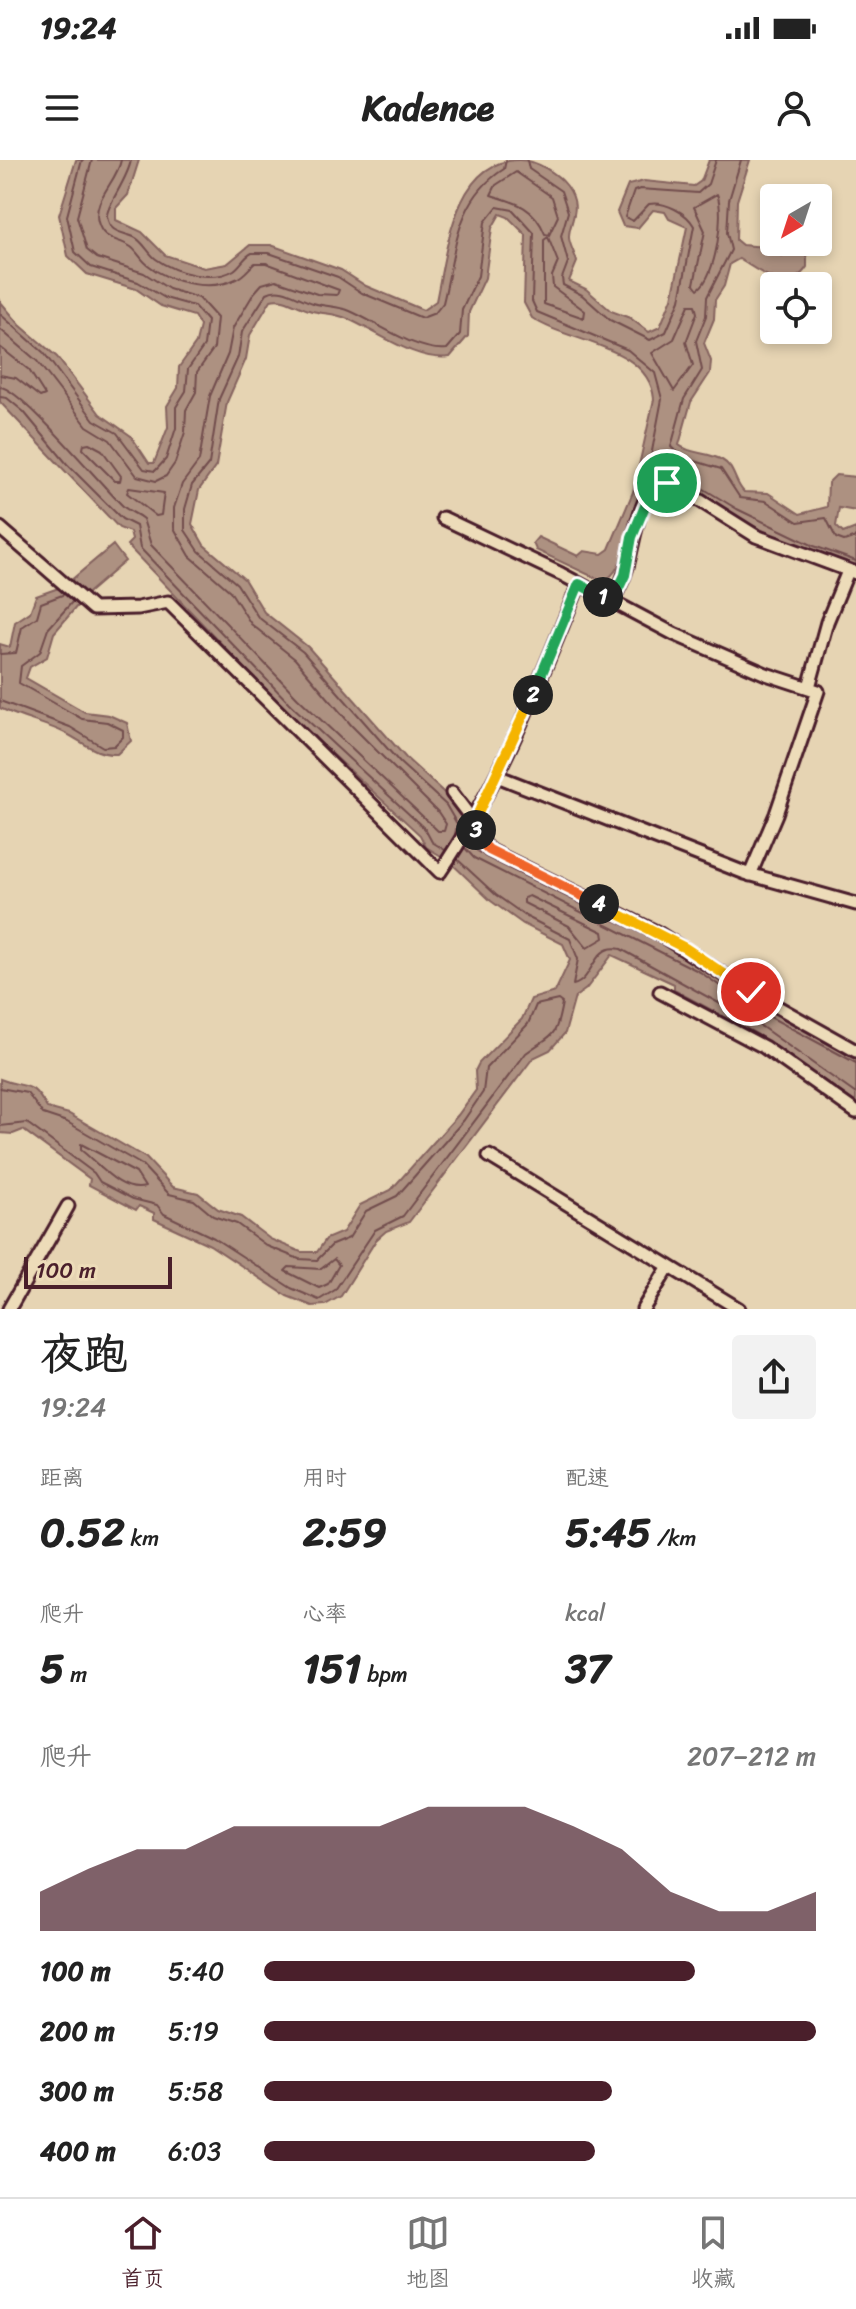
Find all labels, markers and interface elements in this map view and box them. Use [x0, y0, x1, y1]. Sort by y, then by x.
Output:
text: 19:24 [40, 1, 116, 55]
text: Kadence [362, 76, 494, 140]
icon: menu [40, 86, 84, 130]
icon: person [772, 86, 816, 130]
north arrow [760, 184, 832, 256]
map controls [760, 184, 832, 344]
button: locate [760, 272, 832, 344]
pin [633, 449, 701, 517]
icon: arrive [645, 461, 689, 505]
pin: 1 [583, 577, 623, 617]
text: 1 [598, 577, 608, 616]
pin: 2 [513, 675, 553, 715]
text: 2 [527, 675, 539, 714]
pin: 3 [456, 810, 496, 850]
text: 3 [470, 810, 482, 849]
pin: 4 [579, 884, 619, 924]
text: 4 [592, 884, 606, 923]
pin [717, 958, 785, 1026]
icon: check [729, 970, 773, 1014]
text: 100 m [36, 1251, 96, 1290]
scale bar [24, 1253, 172, 1289]
text: 夜跑 [40, 1315, 128, 1393]
button: share [732, 1335, 816, 1419]
text: 19:24 [40, 1384, 106, 1430]
text: 距离 [40, 1458, 84, 1497]
text: 用时 [303, 1458, 347, 1497]
text: 配速 [565, 1458, 609, 1497]
text: 0.52 [40, 1497, 125, 1568]
text: 2:59 [303, 1497, 387, 1568]
text: 5:45 [565, 1497, 651, 1568]
text: km [125, 1519, 159, 1558]
text: /km [651, 1519, 697, 1558]
text: 爬升 [40, 1594, 84, 1633]
text: 心率 [303, 1594, 347, 1633]
text: kcal [565, 1594, 605, 1633]
text: 5 [40, 1633, 64, 1704]
text: 151 [303, 1633, 361, 1704]
text: 37 [565, 1633, 610, 1704]
text: m [64, 1655, 87, 1694]
text: bpm [361, 1655, 408, 1694]
text: 爬升 [40, 1733, 92, 1779]
text: 207–212 m [687, 1733, 816, 1779]
text: 100 m [40, 1948, 111, 1994]
text: 5:40 [168, 1948, 224, 1994]
text: 200 m [40, 2008, 115, 2054]
text: 5:19 [168, 2008, 219, 2054]
text: 300 m [40, 2068, 114, 2114]
text: 5:58 [168, 2068, 223, 2114]
text: 400 m [40, 2128, 116, 2174]
text: 6:03 [168, 2128, 221, 2174]
tab: 首页 [121, 2211, 165, 2298]
tab: 地图 [406, 2211, 450, 2298]
tab: 收藏 [691, 2211, 735, 2298]

